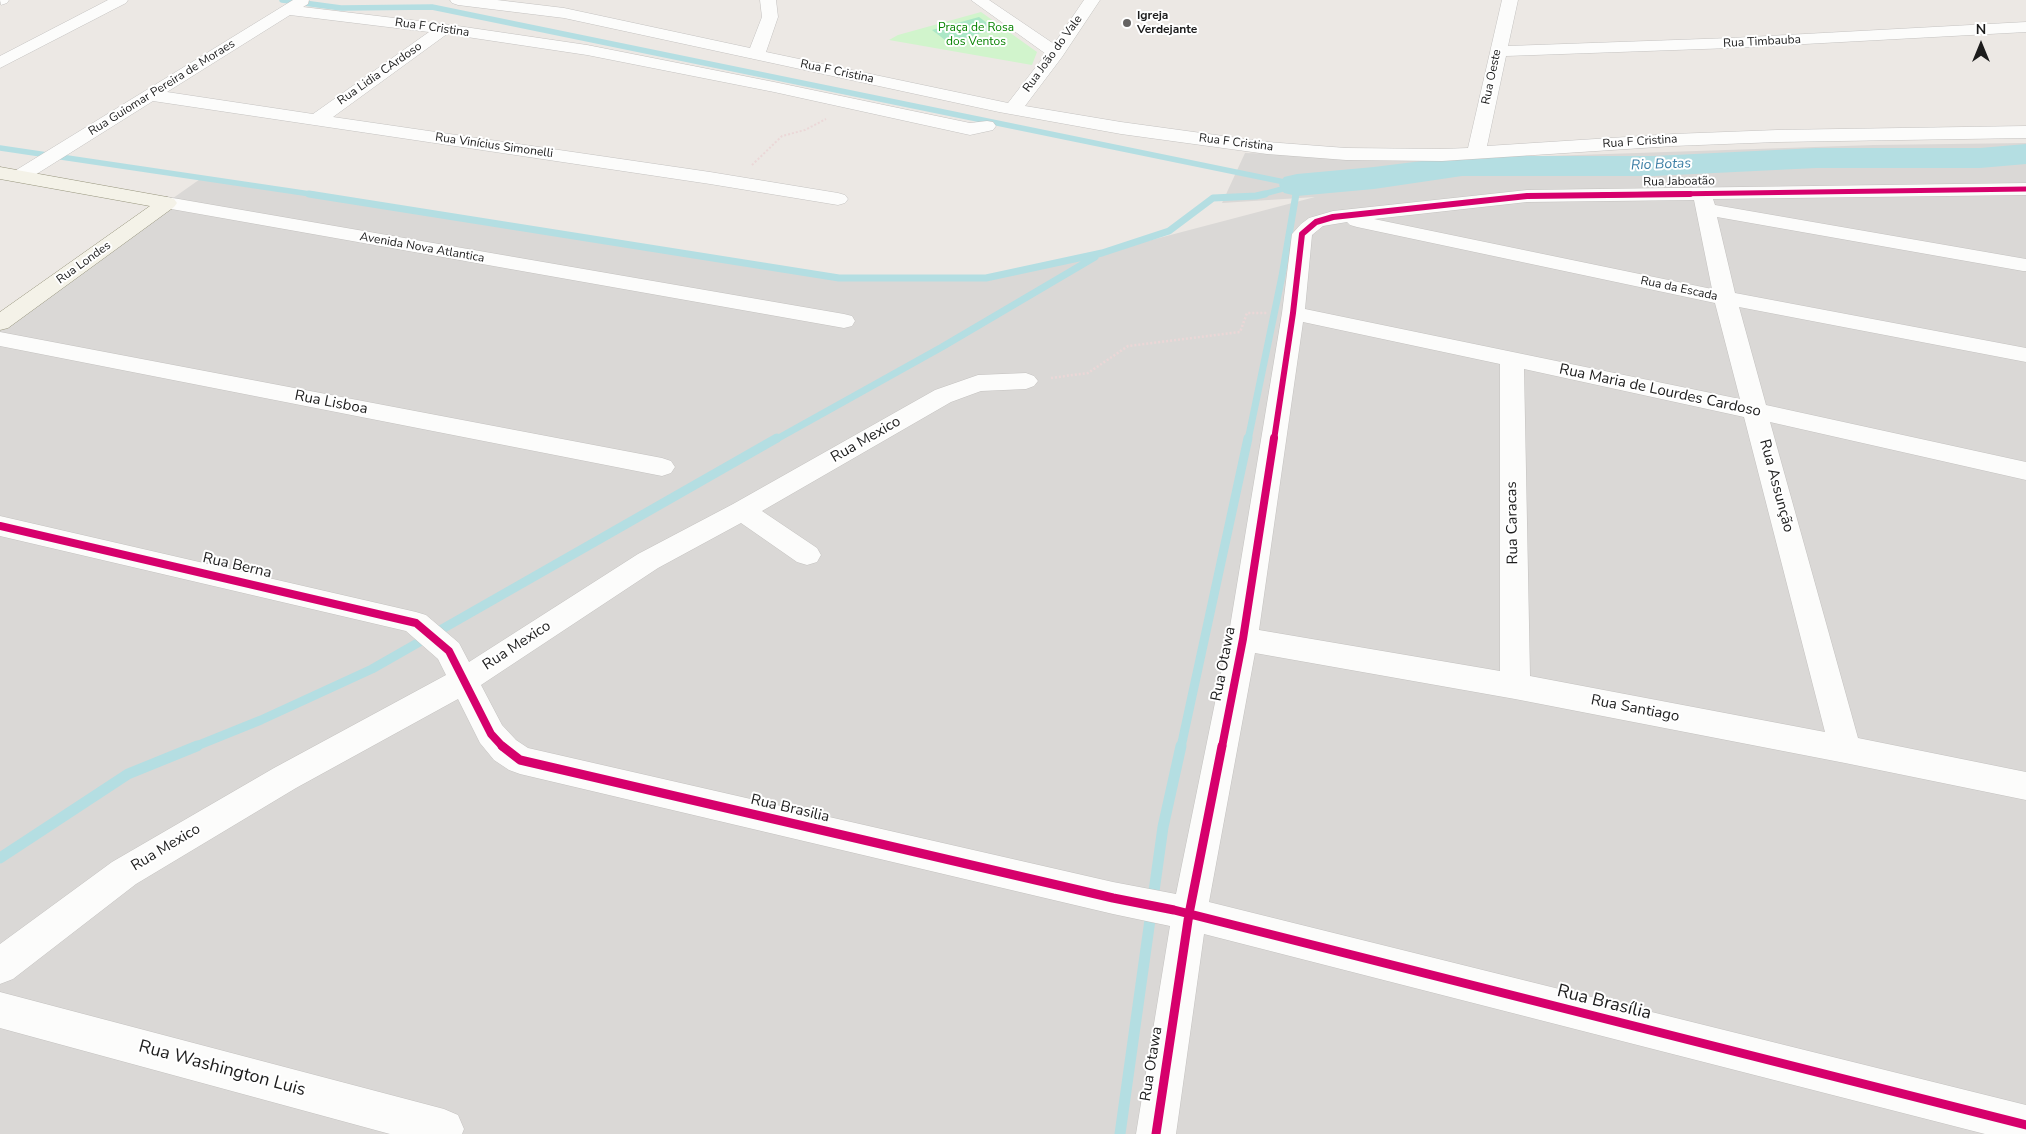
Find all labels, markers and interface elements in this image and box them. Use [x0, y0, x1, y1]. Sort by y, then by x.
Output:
place label: Igreja Verdejante [1137, 9, 1197, 37]
street label: Rua João do Vale [1020, 13, 1086, 95]
street label: Rua F Cristina [394, 16, 470, 40]
marker: Igreja Verdejante [1121, 17, 1133, 29]
north arrow [1956, 20, 2006, 70]
text: N [1976, 20, 1986, 39]
park label: Praça de Rosa dos Ventos [938, 21, 1014, 49]
street label: Rua Timbauba [1723, 33, 1801, 51]
street label: Rua Guiomar Pereira de Moraes [86, 37, 238, 139]
street label: Rua Lidia CArdoso [335, 40, 425, 108]
street label: Rua Oeste [1479, 48, 1505, 106]
street label: Rua F Cristina [799, 57, 875, 87]
street label: Rua Vinícius Simonelli [434, 131, 554, 161]
street label: Rua F Cristina [1198, 131, 1274, 155]
street label: Rua F Cristina [1602, 132, 1678, 152]
water label: Rio Botas [1631, 156, 1691, 174]
street label: Rua Jaboatão [1643, 174, 1715, 190]
street label: Avenida Nova Atlantica [359, 230, 485, 266]
street label: Rua Londes [54, 239, 114, 287]
street label: Rua da Escada [1639, 274, 1719, 304]
street label: Rua Maria de Lourdes Cardoso [1557, 361, 1763, 421]
street label: Rua Lisboa [293, 387, 369, 419]
street label: Rua Mexico [828, 413, 904, 467]
street label: Rua Assunção [1755, 437, 1797, 535]
street label: Rua Caracas [1503, 481, 1523, 565]
street label: Rua Berna [201, 549, 273, 583]
street label: Rua Mexico [480, 617, 554, 675]
street label: Rua Otawa [1208, 625, 1240, 703]
street label: Rua Santiago [1589, 692, 1681, 726]
street label: Rua Brasilia [749, 791, 831, 827]
street label: Rua Mexico [128, 820, 204, 876]
street label: Rua Brasília [1555, 981, 1653, 1025]
street label: Rua Otawa [1137, 1025, 1167, 1103]
street label: Rua Washington Luis [136, 1036, 308, 1102]

